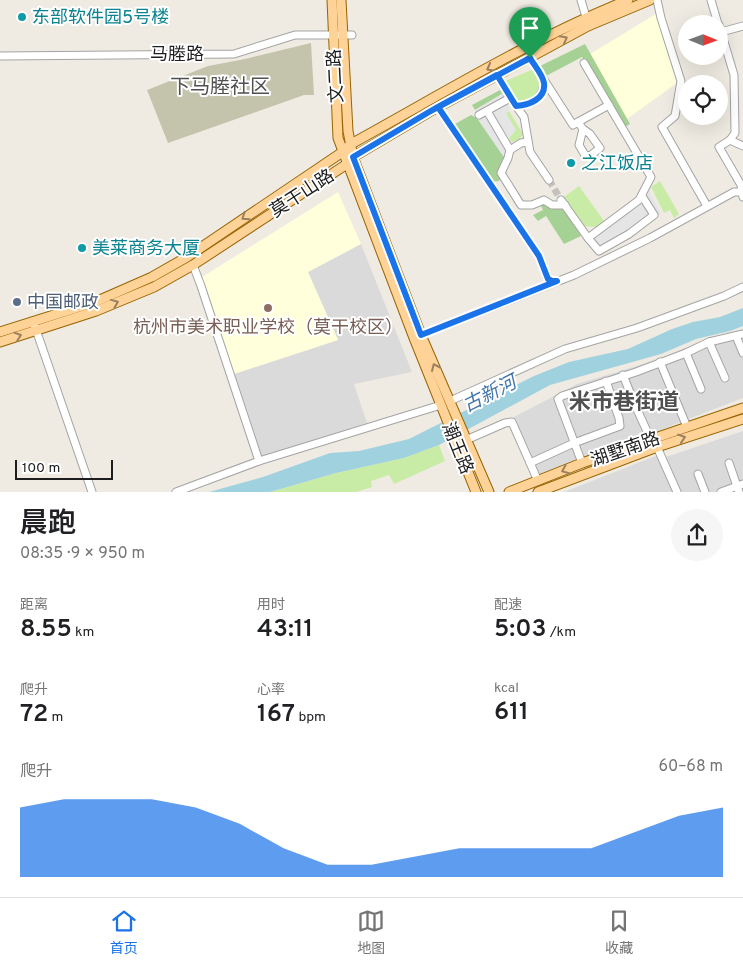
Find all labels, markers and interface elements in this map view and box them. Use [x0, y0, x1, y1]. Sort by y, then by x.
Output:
place label: 东部软件园5号楼 [32, 7, 169, 30]
pin [509, 7, 551, 58]
marker: 东部软件园5号楼 [16, 11, 28, 23]
icon: arrive [516, 14, 544, 42]
north arrow [678, 15, 728, 65]
map controls [678, 15, 728, 125]
one-way arrow [559, 36, 568, 46]
street label: 马塍路 [150, 44, 204, 67]
street label: 文二路 [324, 48, 349, 103]
one-way arrow [486, 61, 495, 71]
district label: 下马塍社区 [170, 75, 270, 101]
button: locate [678, 75, 728, 125]
place label: 之江饭店 [581, 153, 653, 176]
marker: 之江饭店 [565, 157, 577, 169]
street label: 莫干山路 [266, 165, 339, 224]
one-way arrow [241, 211, 250, 220]
place label: 美莱商务大厦 [92, 238, 200, 261]
marker: 美莱商务大厦 [76, 242, 88, 254]
place label: 中国邮政 [27, 292, 99, 315]
marker: 中国邮政 [11, 296, 23, 308]
one-way arrow [110, 299, 119, 309]
marker: 杭州市美术职业学校（莫干校区） [262, 302, 274, 314]
place label: 杭州市美术职业学校（莫干校区） [133, 317, 403, 340]
one-way arrow [13, 332, 22, 342]
one-way arrow [431, 363, 441, 372]
water label: 古新河 [459, 369, 524, 418]
district label: 米市巷街道 [569, 390, 679, 417]
street label: 潮王路 [436, 419, 477, 478]
street label: 湖墅南路 [588, 428, 663, 473]
one-way arrow [678, 434, 686, 444]
scale bar [15, 457, 112, 480]
text: 100 m [22, 460, 60, 477]
one-way arrow [561, 464, 570, 474]
text: 晨跑 [20, 507, 76, 543]
button: share [671, 509, 723, 561]
text: 08:35 · 9 × 950 m [20, 544, 145, 564]
text: 距离 [20, 597, 48, 614]
text: 用时 [257, 597, 285, 614]
text: 配速 [494, 597, 522, 614]
text: 8.55 [20, 614, 72, 646]
text: 43:11 [257, 614, 313, 646]
text: 5:03 [494, 614, 547, 646]
text: km [72, 624, 94, 641]
text: /km [547, 624, 576, 641]
text: kcal [494, 680, 519, 697]
text: 爬升 [20, 682, 48, 699]
text: 心率 [257, 682, 285, 699]
text: 611 [494, 697, 529, 729]
text: 72 [20, 699, 48, 731]
text: 167 [257, 699, 295, 731]
text: m [48, 709, 63, 726]
text: bpm [295, 709, 326, 726]
text: 60–68 m [658, 757, 723, 777]
text: 爬升 [20, 762, 52, 782]
tab: 首页 [110, 907, 138, 958]
tab: 地图 [357, 907, 385, 958]
tab: 收藏 [605, 907, 633, 958]

